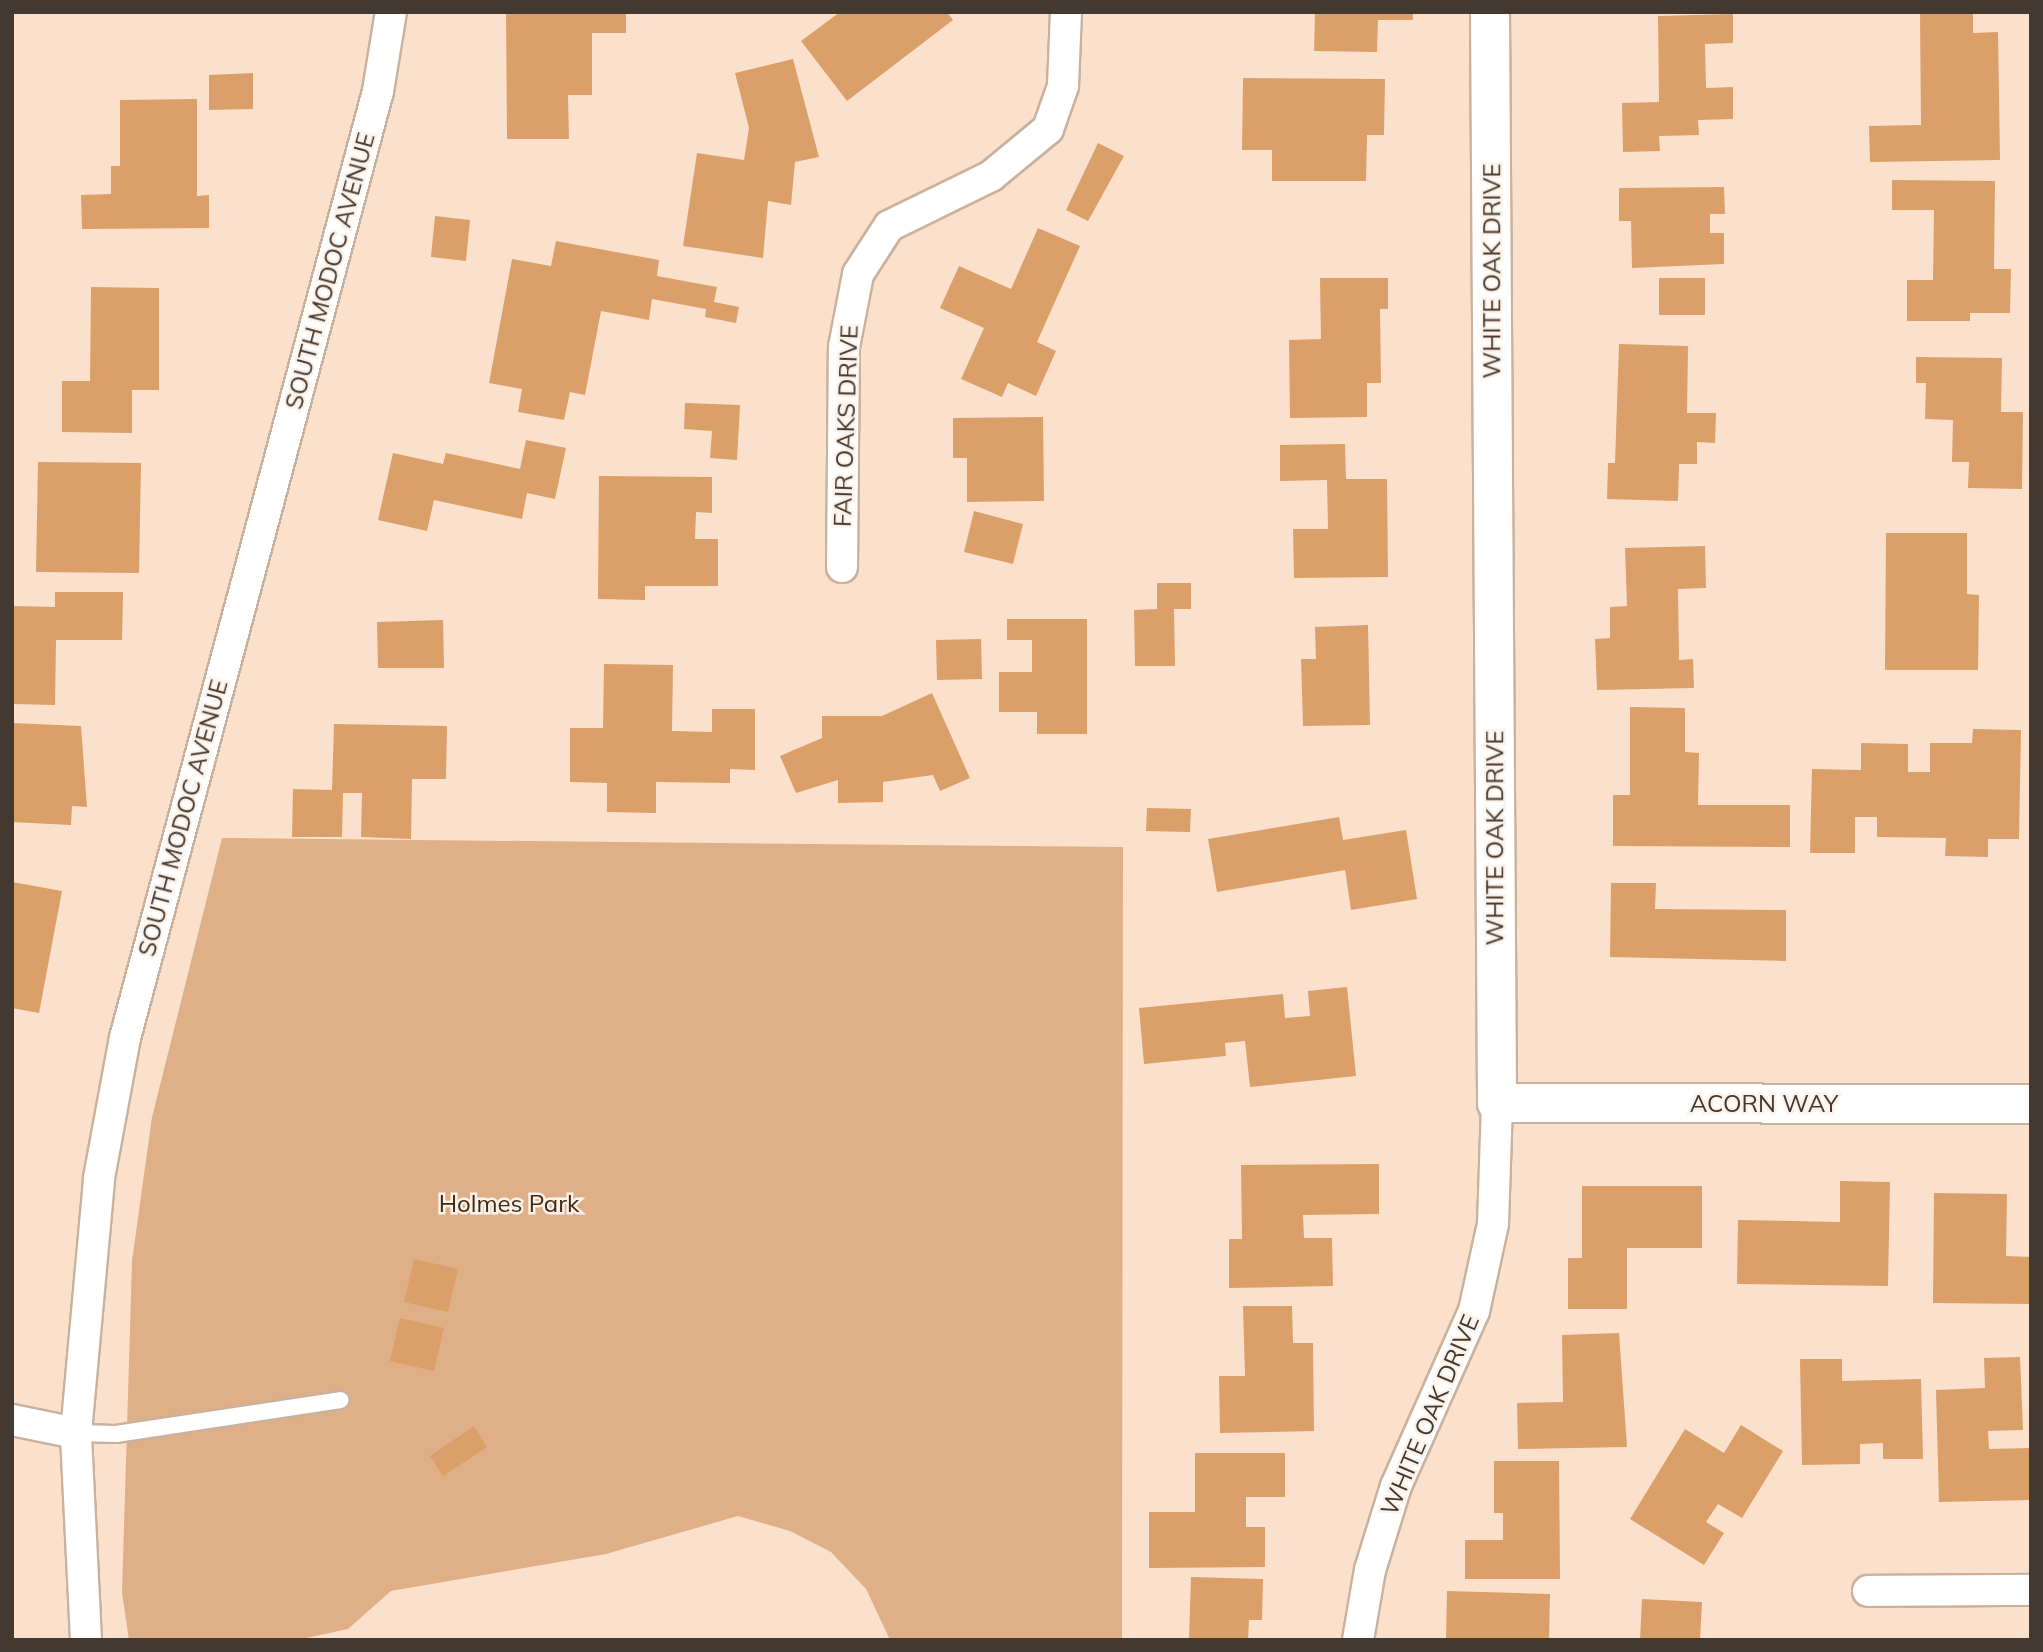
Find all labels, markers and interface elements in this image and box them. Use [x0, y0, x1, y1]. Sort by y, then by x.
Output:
street label: SOUTH MODOC AVENUE [279, 130, 381, 412]
street label: WHITE OAK DRIVE [1478, 163, 1506, 379]
street label: FAIR OAKS DRIVE [828, 325, 864, 527]
street label: SOUTH MODOC AVENUE [132, 677, 234, 959]
street label: WHITE OAK DRIVE [1481, 730, 1509, 946]
street label: ACORN WAY [1690, 1090, 1838, 1118]
park label: Holmes Park [439, 1190, 579, 1218]
street label: WHITE OAK DRIVE [1375, 1310, 1485, 1520]

